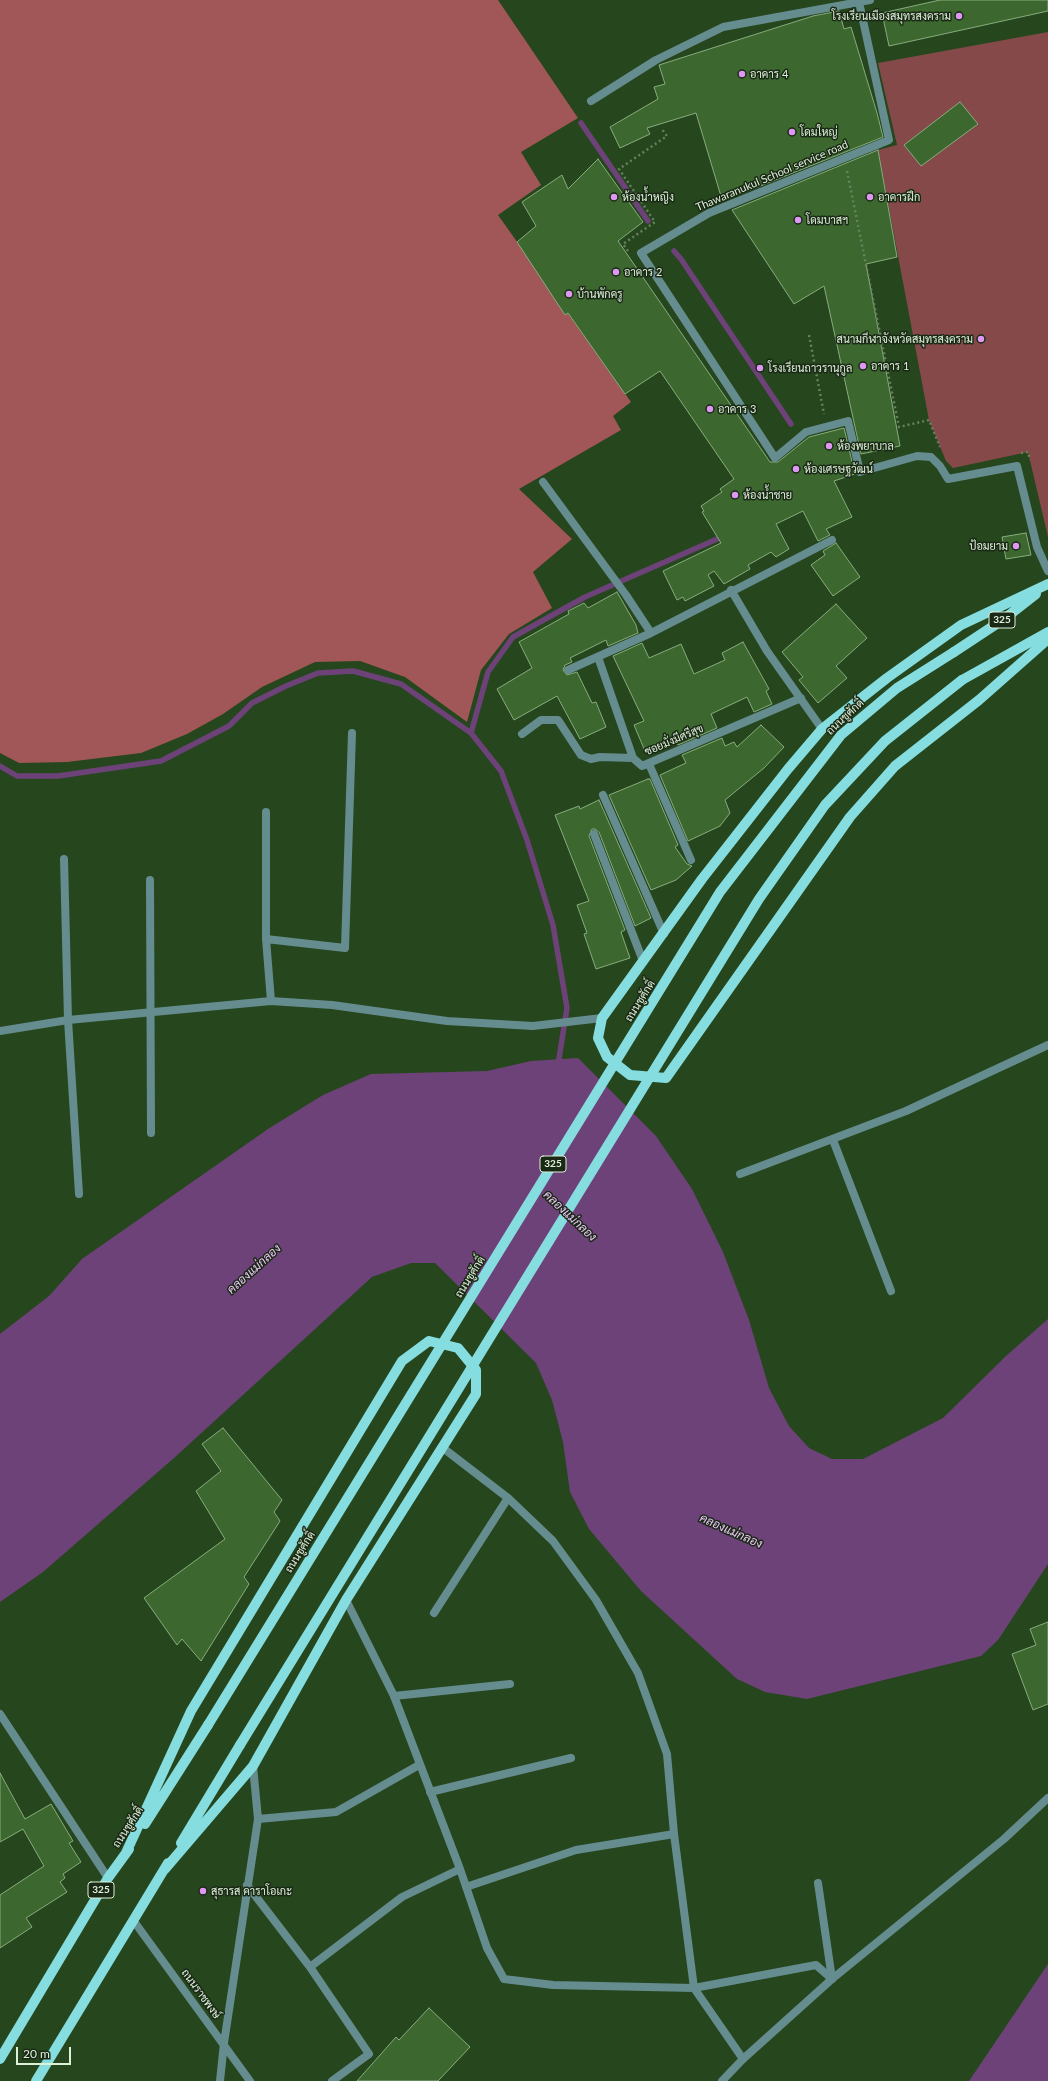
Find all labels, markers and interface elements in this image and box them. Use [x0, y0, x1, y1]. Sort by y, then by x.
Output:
place label: โรงเรียนเมืองสมุทรสงคราม [832, 9, 951, 23]
marker: โรงเรียนเมืองสมุทรสงคราม [954, 11, 964, 21]
place label: อาคาร 4 [750, 67, 788, 81]
marker: อาคาร 4 [737, 69, 747, 79]
place label: โดมใหญ่ [800, 125, 838, 139]
marker: โดมใหญ่ [787, 127, 797, 137]
street label: Thawaranukul School service road [694, 138, 850, 214]
place label: ห้องน้ำหญิง [622, 190, 674, 204]
place label: อาคารฝึก [878, 190, 920, 204]
marker: ห้องน้ำหญิง [609, 192, 619, 202]
marker: อาคารฝึก [865, 192, 875, 202]
place label: โดมบาสฯ [806, 213, 848, 227]
marker: โดมบาสฯ [793, 215, 803, 225]
place label: อาคาร 2 [624, 265, 662, 279]
marker: อาคาร 2 [611, 267, 621, 277]
place label: บ้านพักครู [577, 287, 623, 301]
marker: บ้านพักครู [564, 289, 574, 299]
place label: สนามกีฬาจังหวัดสมุทรสงคราม [837, 332, 973, 346]
marker: สนามกีฬาจังหวัดสมุทรสงคราม [976, 334, 986, 344]
place label: อาคาร 1 [871, 359, 909, 373]
place label: โรงเรียนถาวรานุกูล [768, 361, 852, 375]
marker: อาคาร 1 [858, 361, 868, 371]
marker: โรงเรียนถาวรานุกูล [755, 363, 765, 373]
place label: อาคาร 3 [718, 402, 756, 416]
marker: อาคาร 3 [705, 404, 715, 414]
place label: ห้องพยาบาล [837, 439, 894, 453]
marker: ห้องพยาบาล [824, 441, 834, 451]
place label: ห้องเศรษฐวัฒน์ [804, 462, 873, 476]
marker: ห้องเศรษฐวัฒน์ [791, 464, 801, 474]
place label: ห้องน้ำชาย [743, 488, 792, 502]
marker: ห้องน้ำชาย [730, 490, 740, 500]
place label: ป้อมยาม [969, 539, 1008, 553]
marker: ป้อมยาม [1011, 541, 1021, 551]
road number: 325 [989, 612, 1015, 628]
street label: ถนนชูศักดิ์ [823, 696, 867, 738]
street label: ซอยมั่งมีศรีสุข [642, 722, 706, 758]
street label: ถนนชูศักดิ์ [622, 978, 658, 1024]
road number: 325 [540, 1156, 566, 1172]
water label: คลองแม่กลอง [540, 1188, 600, 1244]
water label: คลองแม่กลอง [224, 1241, 284, 1297]
street label: ถนนชูศักดิ์ [452, 1254, 488, 1300]
water label: คลองแม่กลอง [697, 1511, 765, 1551]
street label: ถนนชูศักดิ์ [282, 1529, 318, 1575]
street label: ถนนชูศักดิ์ [110, 1804, 146, 1850]
road number: 325 [88, 1882, 114, 1898]
place label: สุธารส คาราโอเกะ [211, 1884, 292, 1898]
marker: สุธารส คาราโอเกะ [198, 1886, 208, 1896]
street label: ถนนราชพงษ์ [179, 1967, 223, 2021]
scale bar [18, 2039, 73, 2065]
text: 20 m [23, 2046, 50, 2061]

